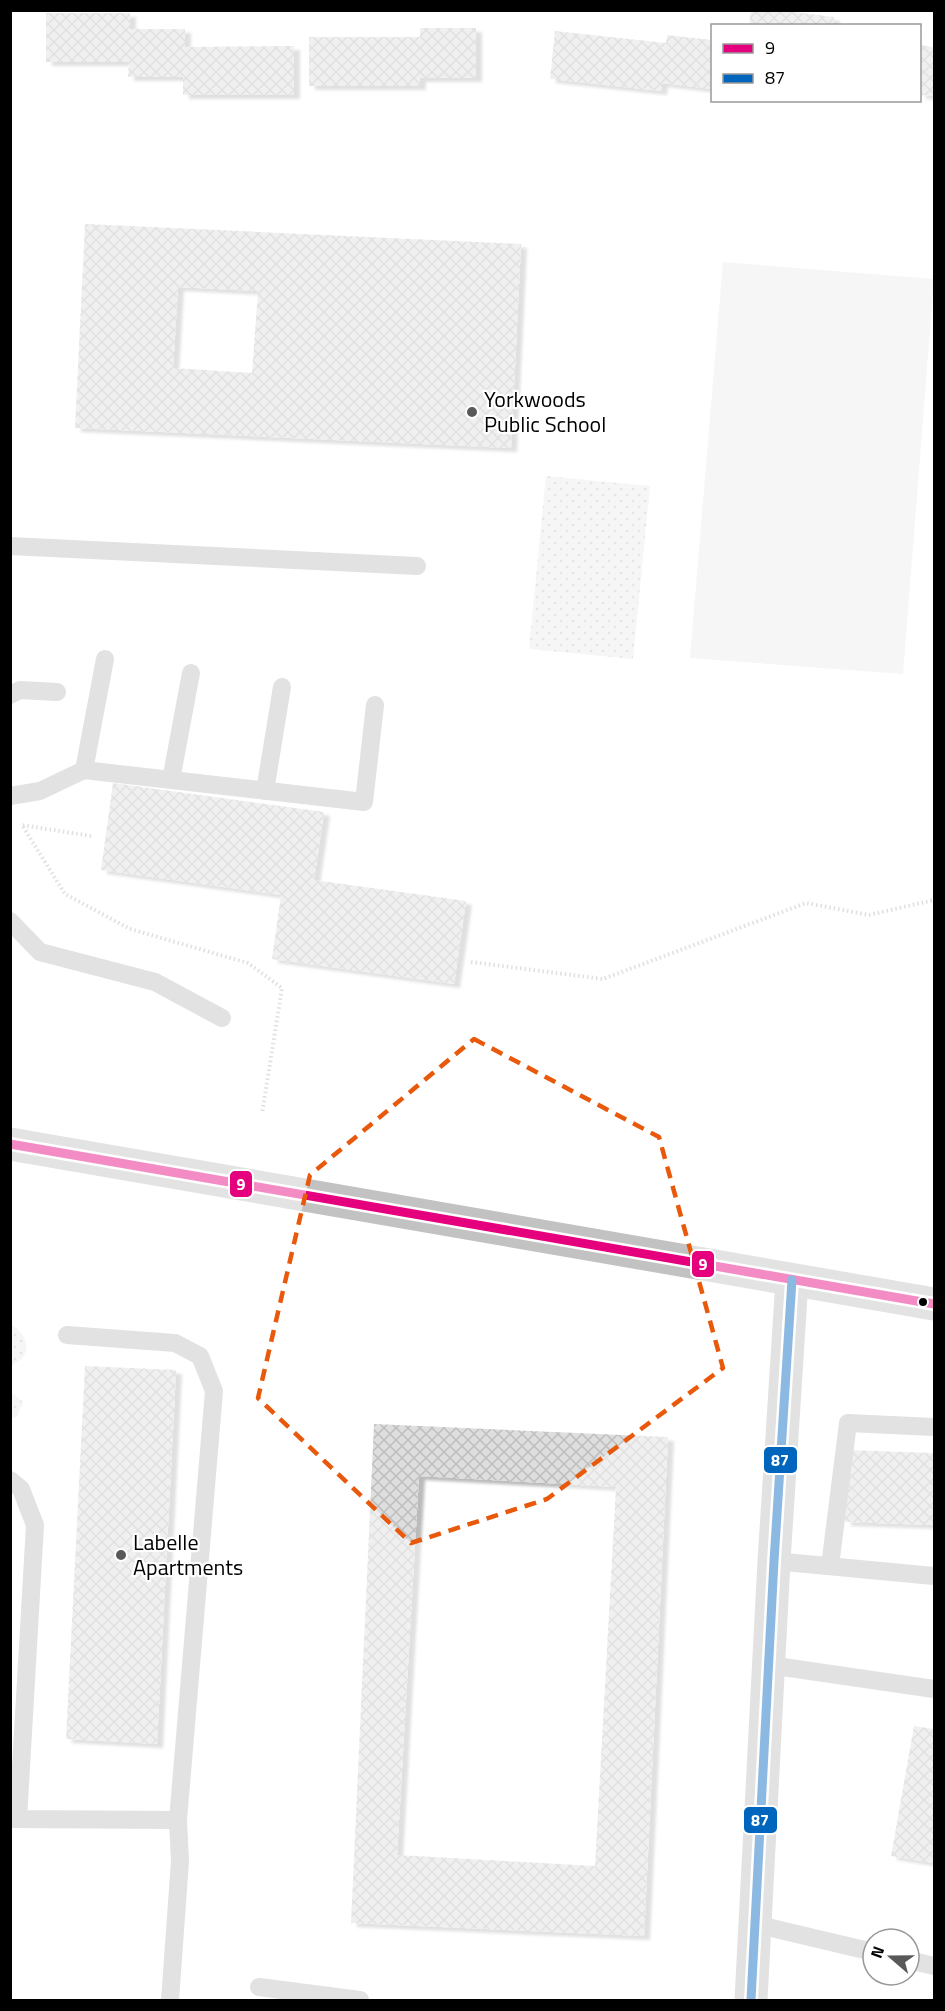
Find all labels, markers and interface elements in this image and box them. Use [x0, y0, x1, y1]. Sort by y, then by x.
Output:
legend [711, 24, 921, 102]
text: 9 [765, 34, 775, 61]
text: 87 [765, 64, 785, 91]
place label: Yorkwoods Public School [484, 382, 606, 441]
marker: Yorkwoods Public School [465, 405, 479, 419]
line badge: 9 [229, 1170, 253, 1198]
text: 9 [237, 1172, 246, 1196]
line badge: 9 [691, 1250, 715, 1278]
text: 9 [699, 1252, 708, 1276]
unlabelled marker [917, 1296, 929, 1308]
line badge: 87 [763, 1446, 798, 1474]
text: 87 [771, 1448, 789, 1472]
place label: Labelle Apartments [133, 1525, 243, 1584]
marker: Labelle Apartments [114, 1548, 128, 1562]
line badge: 87 [743, 1806, 778, 1834]
text: 87 [751, 1808, 769, 1832]
north arrow [861, 1927, 921, 1987]
text: N [864, 1943, 890, 1961]

